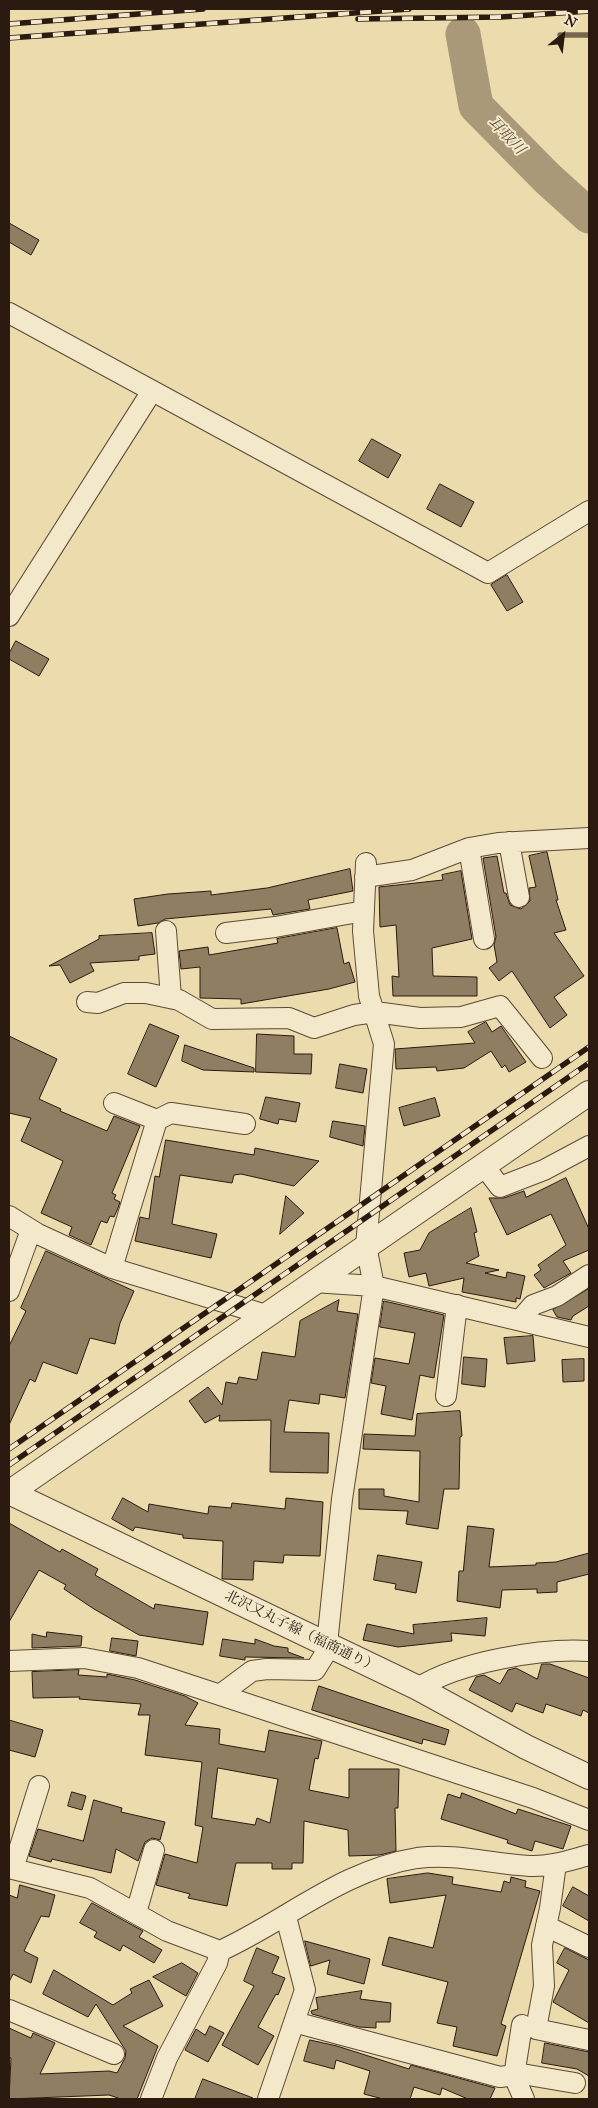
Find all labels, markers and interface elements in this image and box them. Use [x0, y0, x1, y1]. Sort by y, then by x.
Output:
north arrow [538, 10, 588, 60]
text: N [561, 11, 580, 32]
water label: 耳取川 [484, 114, 528, 158]
street label: 北沢又丸子線（福商通り） [222, 1588, 380, 1676]

